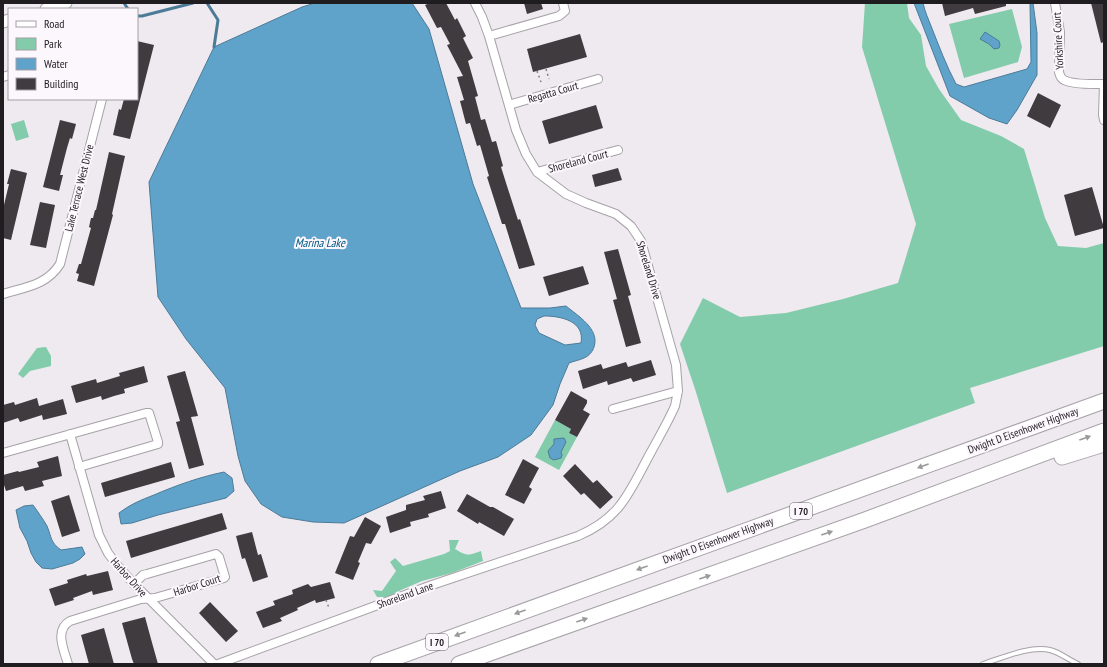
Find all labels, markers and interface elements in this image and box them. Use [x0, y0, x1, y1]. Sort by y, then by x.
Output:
legend [8, 8, 138, 100]
street label: Yorkshire Court [1050, 12, 1066, 70]
text: Road [44, 16, 64, 31]
text: Park [44, 36, 62, 51]
text: Water [44, 56, 69, 71]
text: Building [44, 76, 79, 91]
street label: Regatta Court [526, 78, 580, 106]
street label: Lake Terrace West Drive [61, 143, 97, 233]
street label: Shoreland Court [547, 146, 609, 176]
water label: Marina Lake [295, 235, 346, 250]
street label: Shoreland Drive [633, 239, 665, 302]
street label: Dwight D Eisenhower Highway [966, 403, 1081, 457]
one-way arrow [1079, 435, 1091, 441]
one-way arrow [916, 464, 928, 470]
road number: I 70 [790, 503, 812, 519]
street label: Dwight D Eisenhower Highway [661, 513, 776, 567]
one-way arrow [822, 530, 834, 536]
street label: Harbor Drive [108, 554, 151, 600]
one-way arrow [636, 565, 648, 571]
street label: Harbor Court [172, 571, 222, 599]
one-way arrow [699, 573, 711, 579]
street label: Shoreland Lane [375, 578, 436, 612]
one-way arrow [514, 609, 526, 615]
one-way arrow [577, 617, 589, 623]
one-way arrow [454, 631, 466, 637]
road number: I 70 [426, 634, 448, 650]

